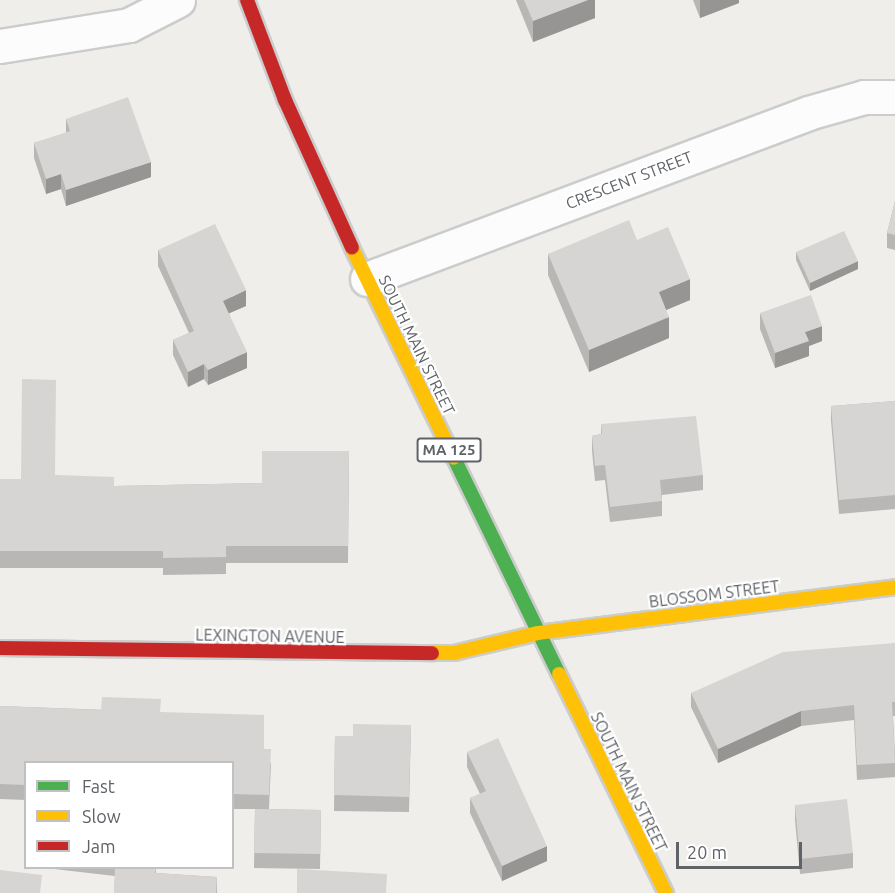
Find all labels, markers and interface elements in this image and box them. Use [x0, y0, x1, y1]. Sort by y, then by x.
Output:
street label: CRESCENT STREET [563, 147, 695, 213]
street label: SOUTH MAIN STREET [375, 272, 459, 418]
road number: MA 125 [416, 438, 482, 462]
street label: BLOSSOM STREET [648, 576, 780, 612]
street label: LEXINGTON AVENUE [195, 625, 345, 647]
street label: SOUTH MAIN STREET [587, 709, 671, 855]
legend [24, 761, 234, 869]
text: Fast [82, 776, 115, 796]
text: Slow [82, 806, 121, 826]
scale bar [679, 830, 805, 868]
text: Jam [82, 836, 116, 856]
text: 20 m [687, 842, 727, 862]

